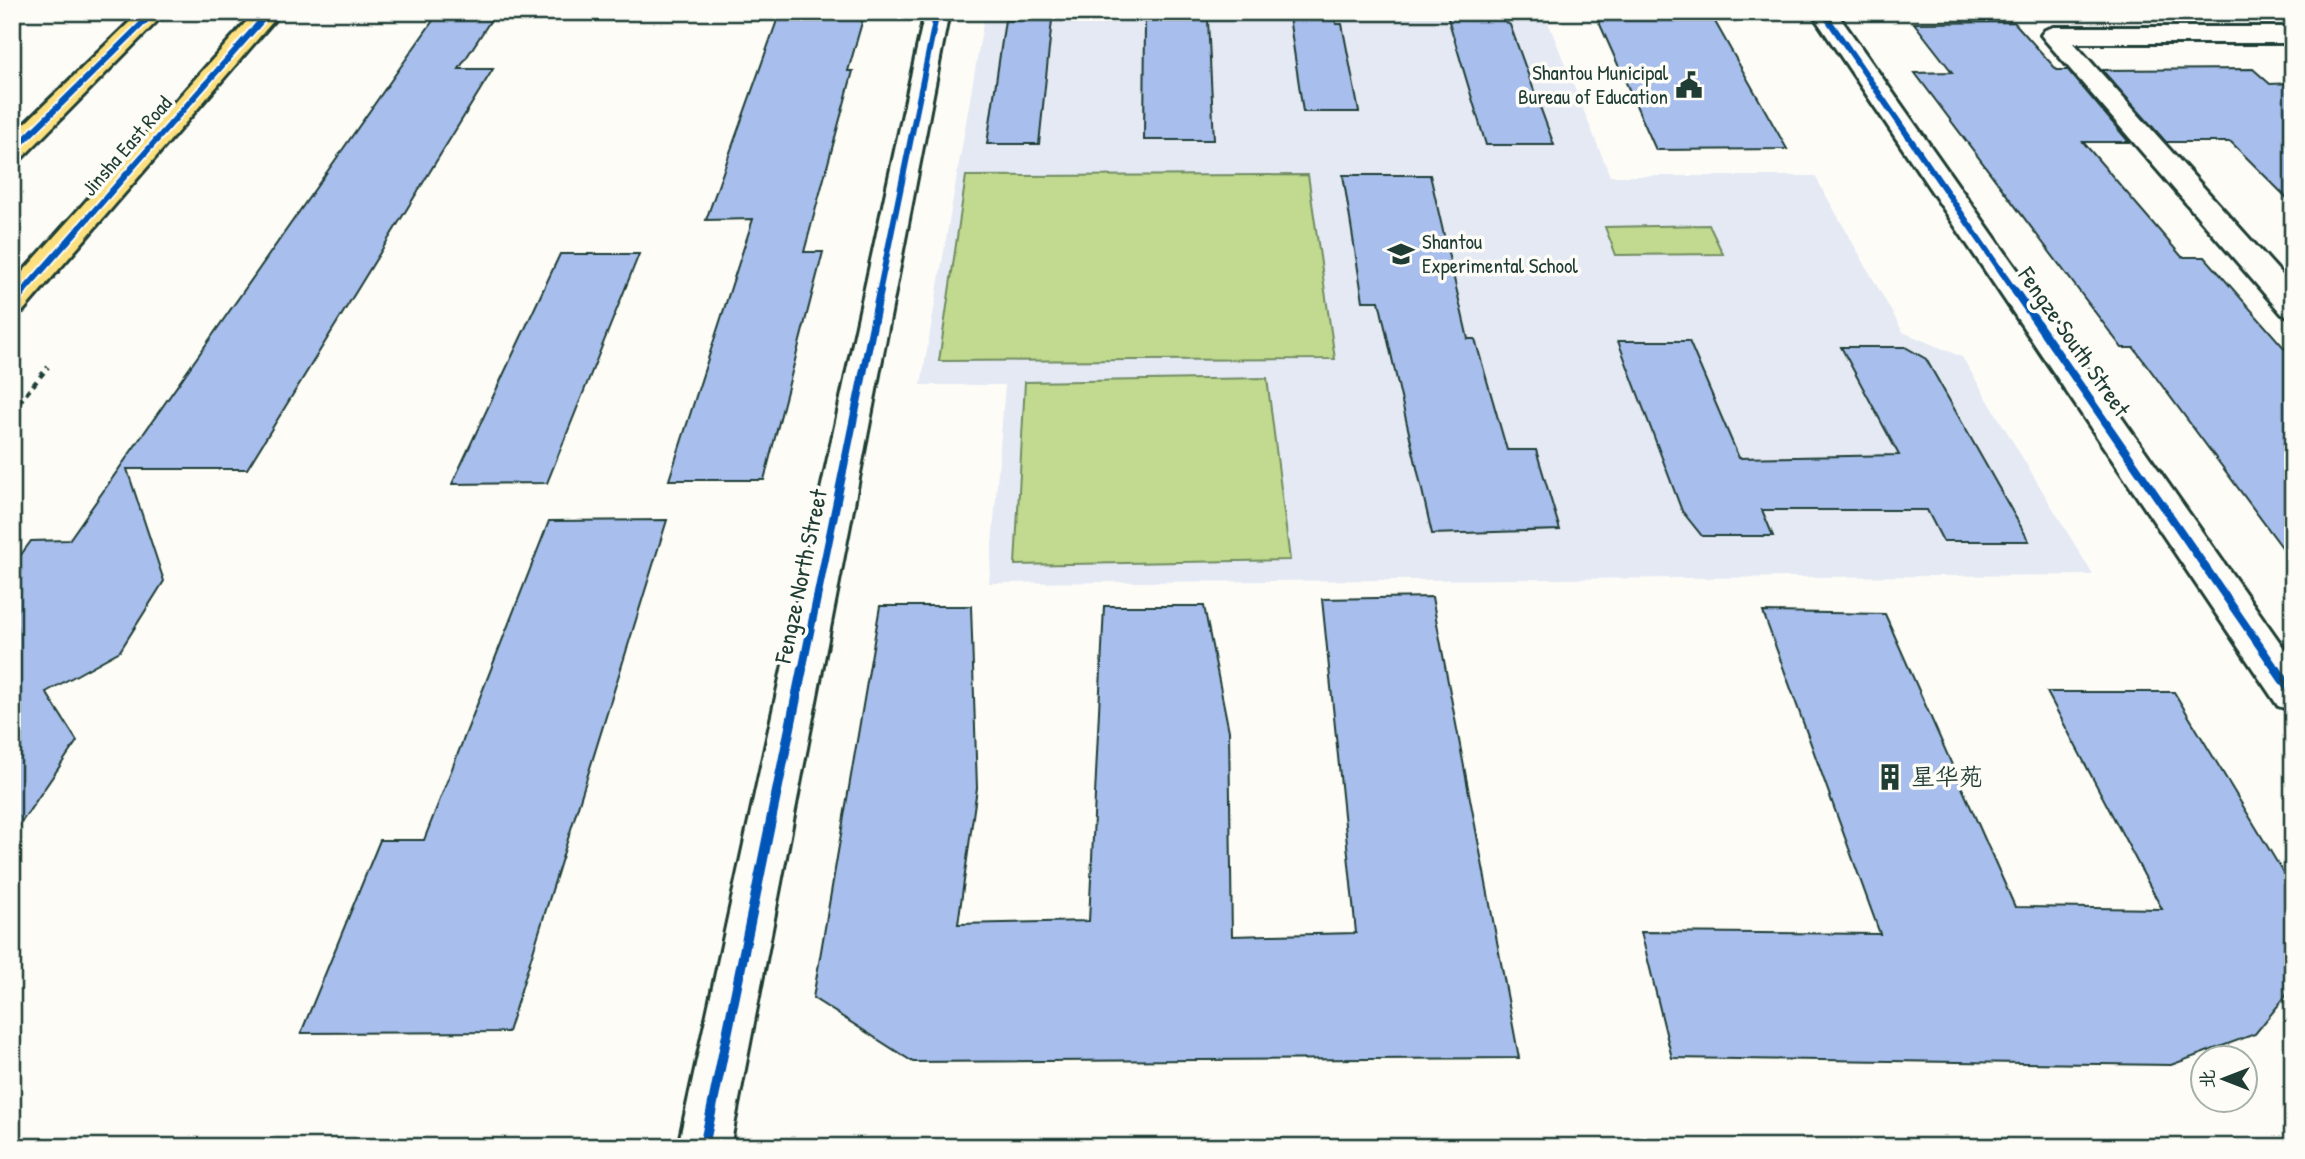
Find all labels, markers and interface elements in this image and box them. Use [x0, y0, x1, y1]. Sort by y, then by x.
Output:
place label: Shantou Municipal Bureau of Education [1518, 58, 1668, 111]
public building icon: Shantou Municipal Bureau of Education [1674, 70, 1704, 100]
street label: Jinsha East Road [75, 89, 178, 202]
place label: Shantou Experimental School [1422, 227, 1578, 280]
school or university icon: Shantou Experimental School [1386, 239, 1416, 269]
street label: Fengze South Street [2011, 260, 2139, 423]
street label: Fengze North Street [766, 485, 834, 667]
place label: 星华苑 [1911, 760, 1983, 792]
building icon: 星华苑 [1875, 762, 1905, 792]
north arrow [2190, 1044, 2260, 1114]
text: 北 [2194, 1069, 2220, 1089]

